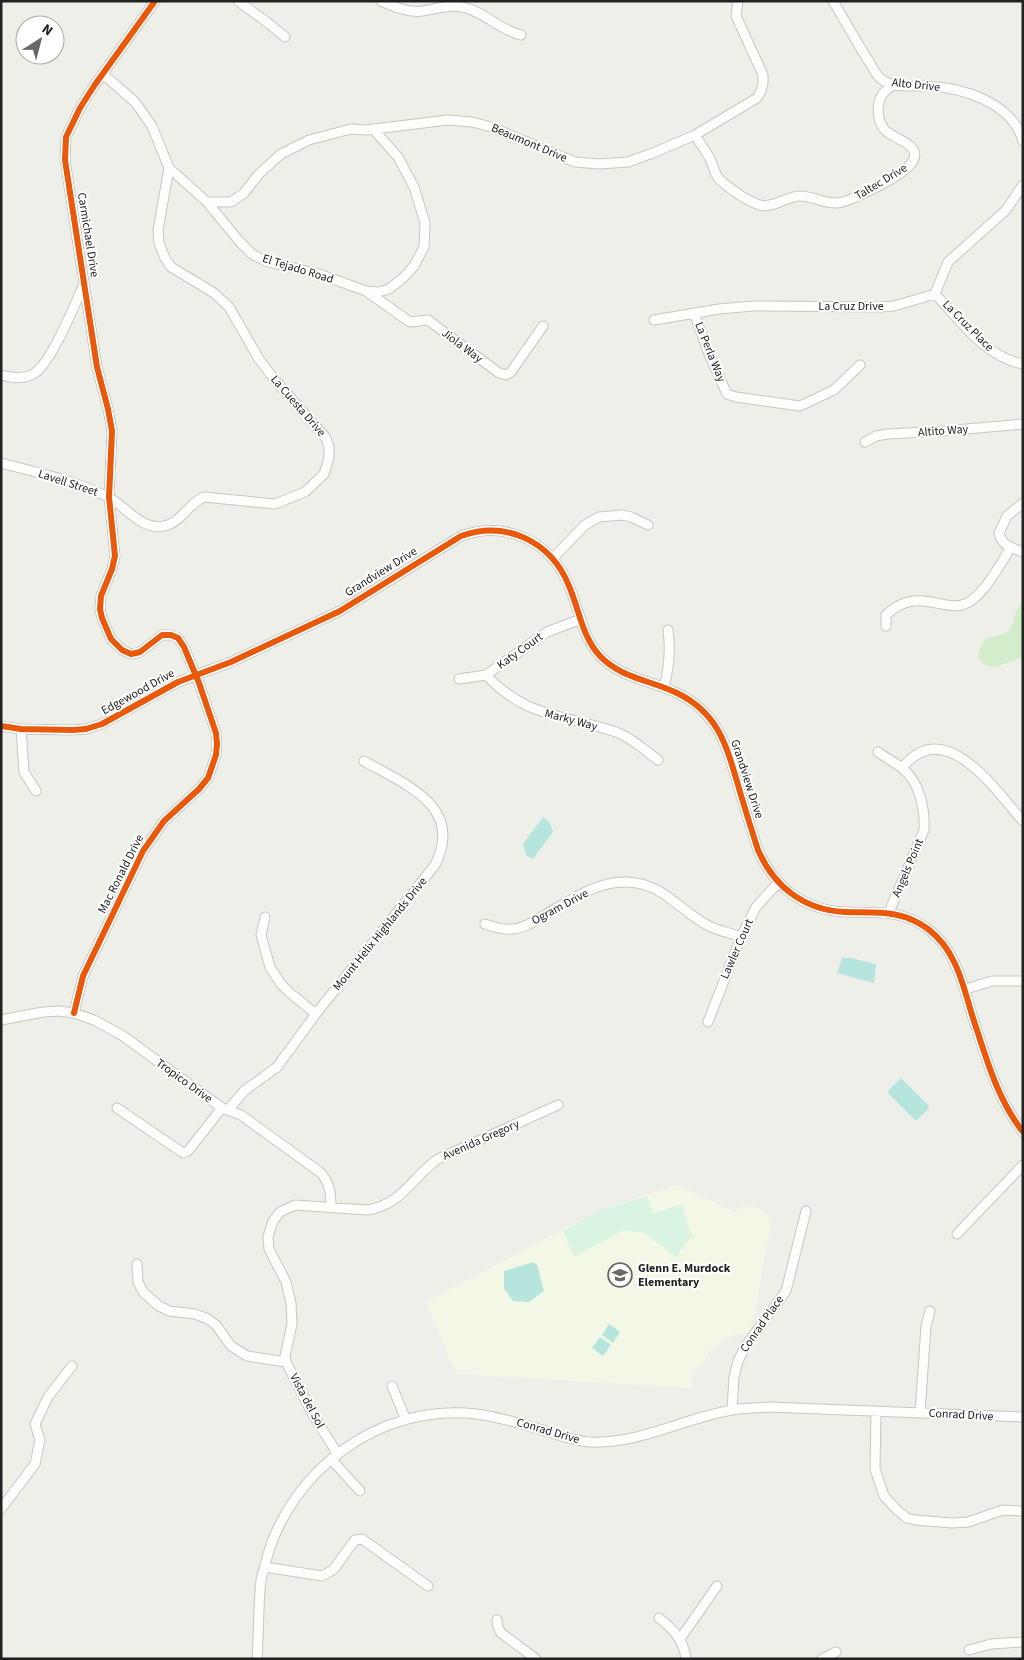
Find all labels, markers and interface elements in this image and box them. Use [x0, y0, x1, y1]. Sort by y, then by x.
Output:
north arrow [15, 15, 65, 65]
text: N [37, 19, 57, 41]
street label: Alto Drive [891, 74, 941, 96]
street label: Beaumont Drive [488, 119, 570, 167]
street label: Taltec Drive [852, 160, 910, 204]
street label: Carmichael Drive [73, 191, 103, 279]
street label: El Tejado Road [260, 250, 336, 288]
street label: La Cruz Place [939, 297, 998, 356]
street label: La Cruz Drive [818, 298, 884, 315]
street label: La Perla Way [690, 319, 730, 385]
street label: Jiola Way [438, 325, 486, 367]
street label: La Cuesta Drive [266, 372, 330, 440]
street label: Altito Way [917, 421, 969, 441]
street label: Lavell Street [36, 465, 100, 501]
street label: Grandview Drive [342, 543, 420, 601]
street label: Katy Court [494, 629, 546, 673]
street label: Edgewood Drive [98, 665, 178, 719]
street label: Marky Way [543, 705, 600, 735]
street label: Grandview Drive [726, 737, 768, 821]
street label: Mac Ronald Drive [94, 832, 148, 916]
street label: Angels Point [888, 836, 928, 900]
street label: Mount Helix Highlands Drive [329, 874, 431, 994]
street label: Ogram Drive [529, 885, 592, 929]
street label: Lawler Court [716, 916, 758, 982]
street label: Tropico Drive [152, 1055, 216, 1107]
street label: Avenida Gregory [440, 1115, 522, 1165]
place label: Glenn E. Murdock Elementary [638, 1260, 731, 1291]
school or university icon: Glenn E. Murdock Elementary [607, 1262, 633, 1288]
street label: Conrad Place [736, 1292, 788, 1356]
street label: Vista del Sol [285, 1370, 329, 1432]
street label: Conrad Drive [928, 1405, 994, 1425]
street label: Conrad Drive [514, 1414, 582, 1448]

